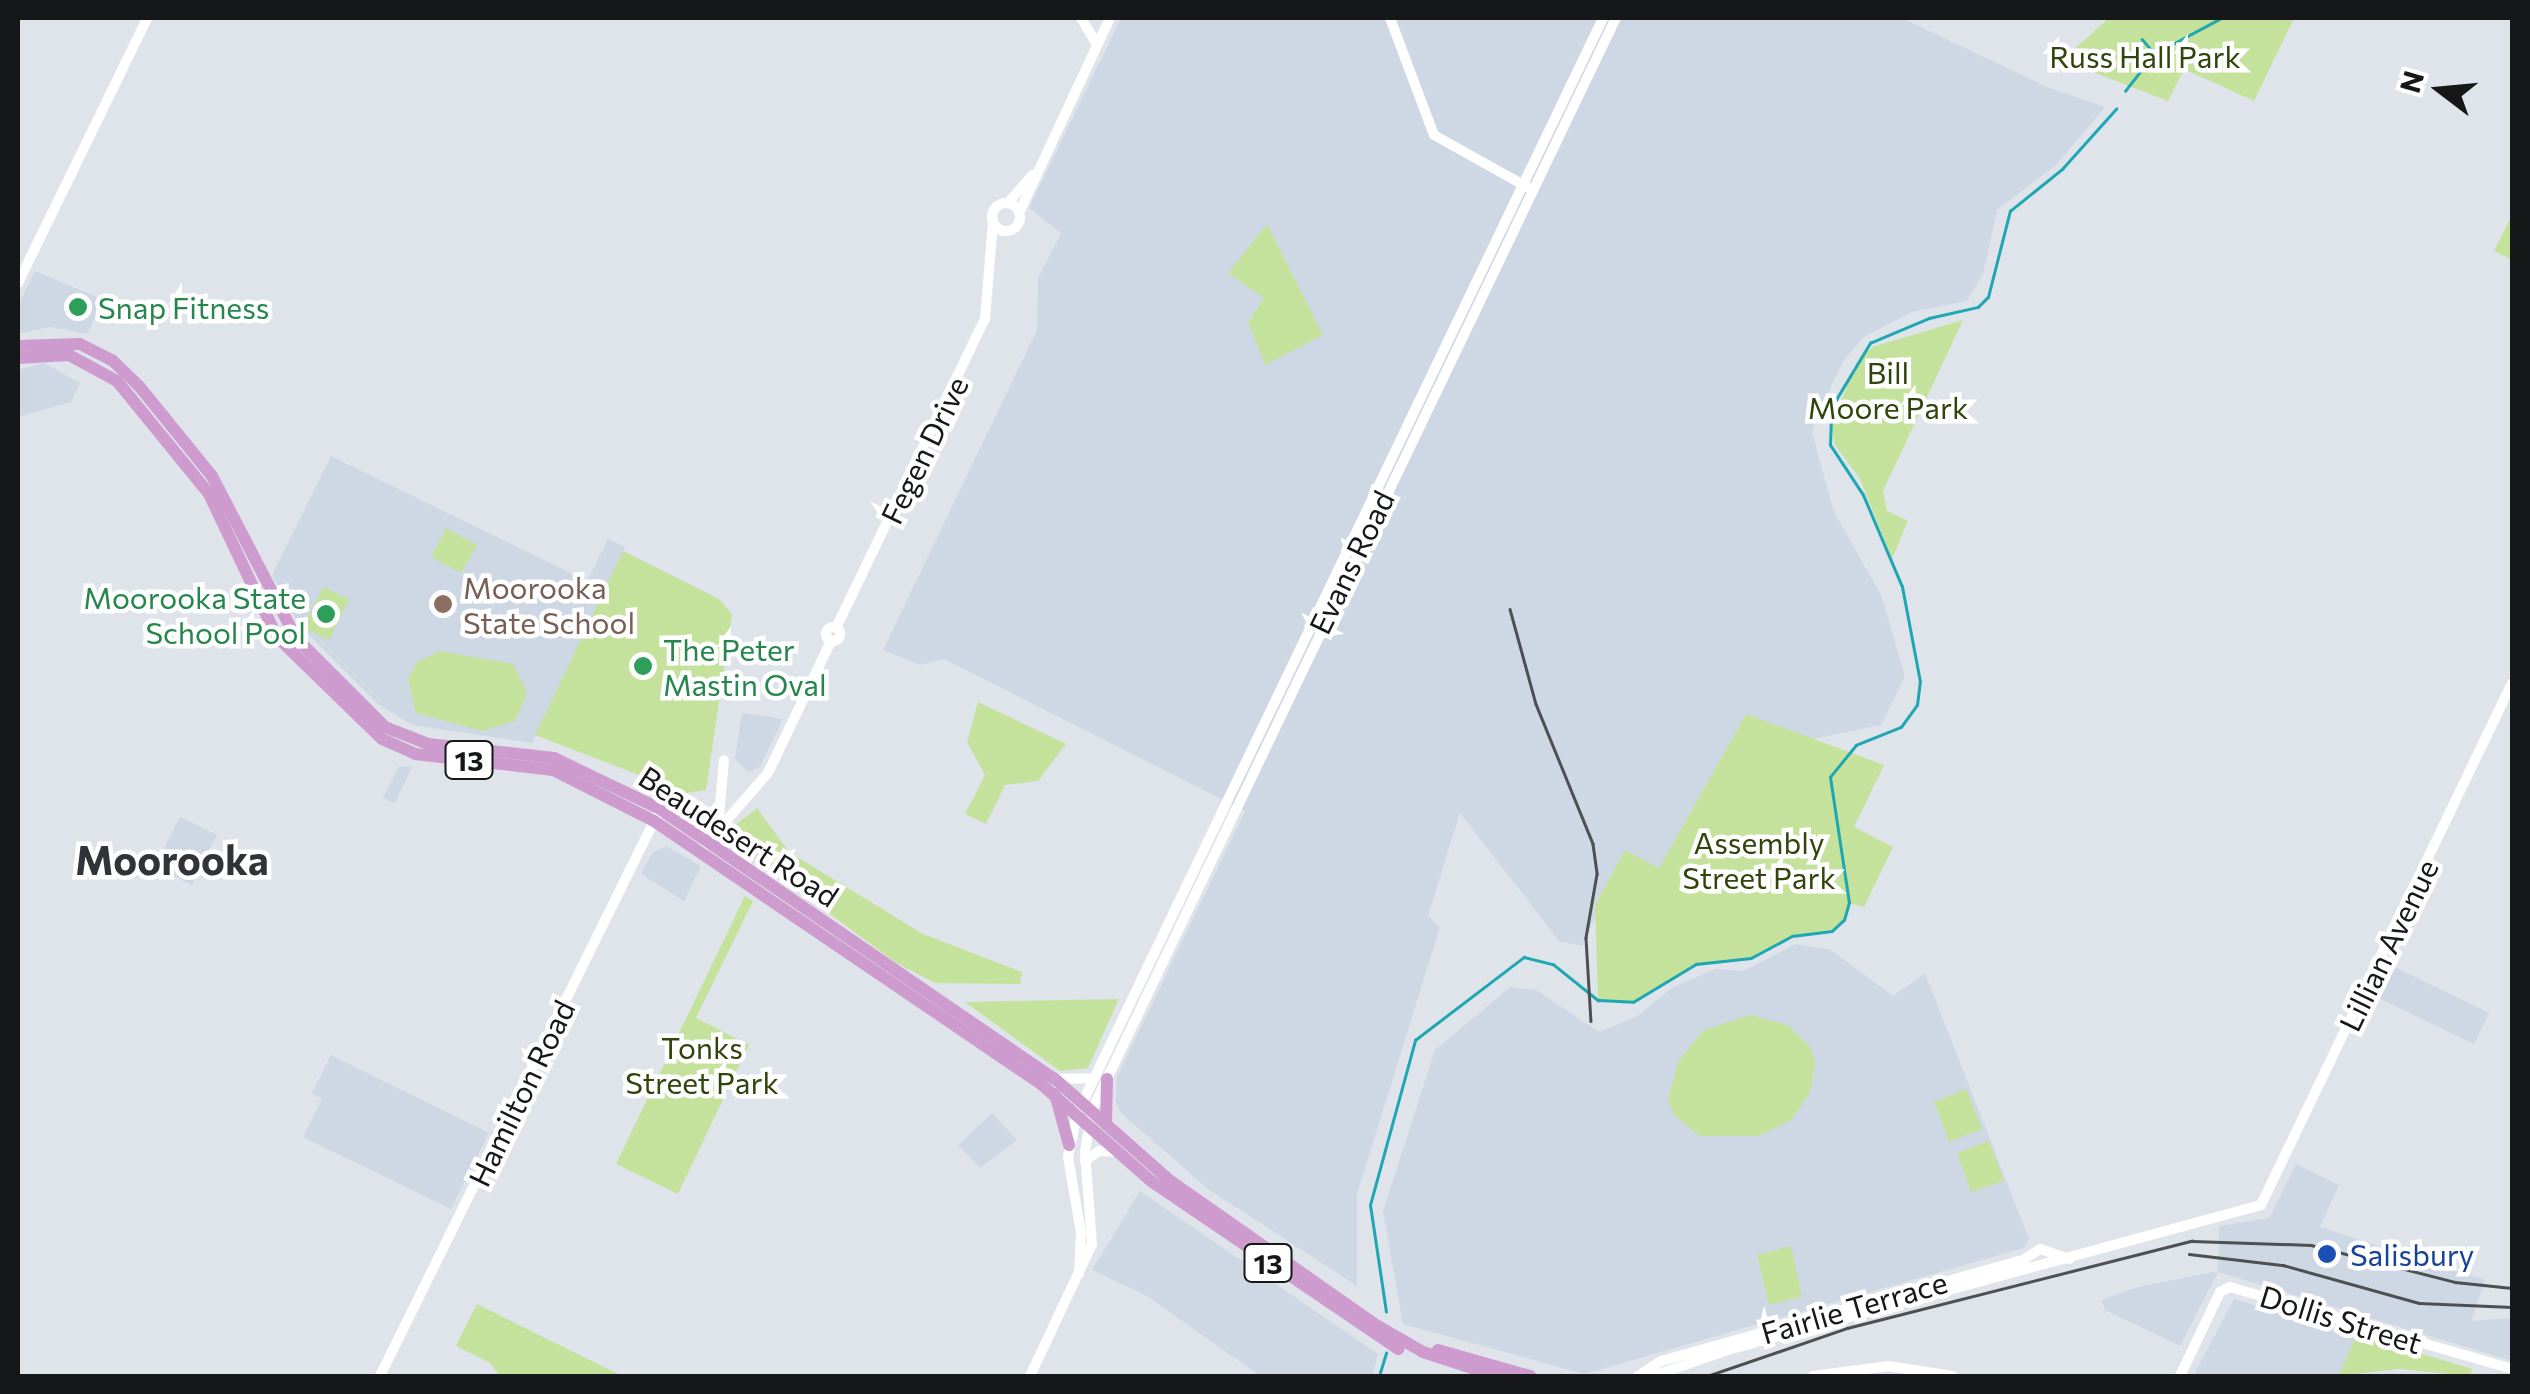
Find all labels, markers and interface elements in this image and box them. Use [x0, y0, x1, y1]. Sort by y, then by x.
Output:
park label: Russ Hall Park [2049, 38, 2241, 74]
north arrow [2390, 40, 2490, 140]
text: N [2392, 67, 2430, 97]
place label: Snap Fitness [98, 289, 269, 325]
marker: Snap Fitness [67, 296, 89, 318]
park label: Bill Moore Park [1808, 354, 1968, 424]
street label: Fegen Drive [873, 370, 975, 530]
street label: Evans Road [1301, 485, 1401, 639]
place label: Moorooka State School [463, 569, 635, 640]
place label: Moorooka State School Pool [83, 579, 306, 650]
marker: Moorooka State School [432, 593, 454, 615]
marker: Moorooka State School Pool [315, 603, 337, 625]
place label: The Peter Mastin Oval [663, 631, 827, 702]
marker: The Peter Mastin Oval [632, 655, 654, 677]
road number: 13 [444, 737, 494, 783]
street label: Beaudesert Road [633, 758, 845, 914]
park label: Assembly Street Park [1682, 824, 1836, 894]
district label: Moorooka [75, 835, 269, 883]
street label: Lillian Avenue [2331, 853, 2445, 1037]
street label: Hamilton Road [460, 994, 582, 1192]
park label: Tonks Street Park [625, 1029, 779, 1100]
place label: Salisbury [2350, 1236, 2474, 1272]
road number: 13 [1243, 1240, 1293, 1286]
marker: Salisbury [2314, 1241, 2340, 1267]
street label: Fairlie Terrace [1757, 1263, 1951, 1351]
street label: Dollis Street [2256, 1277, 2426, 1361]

